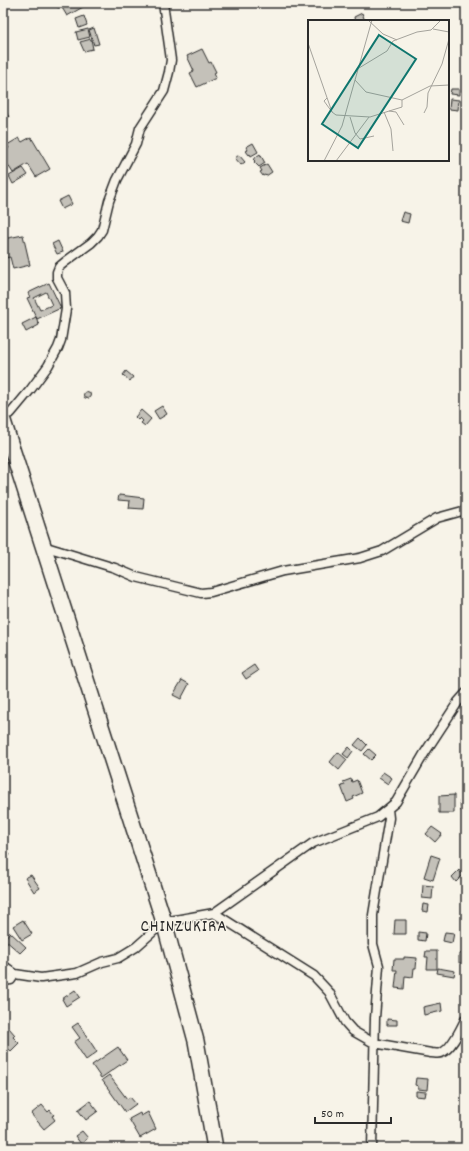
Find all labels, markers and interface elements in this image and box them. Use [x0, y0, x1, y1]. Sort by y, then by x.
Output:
inset map [308, 20, 449, 161]
district label: CHINZUKIRA [140, 916, 228, 940]
scale bar [315, 1099, 391, 1125]
text: 50 m [321, 1106, 344, 1123]

